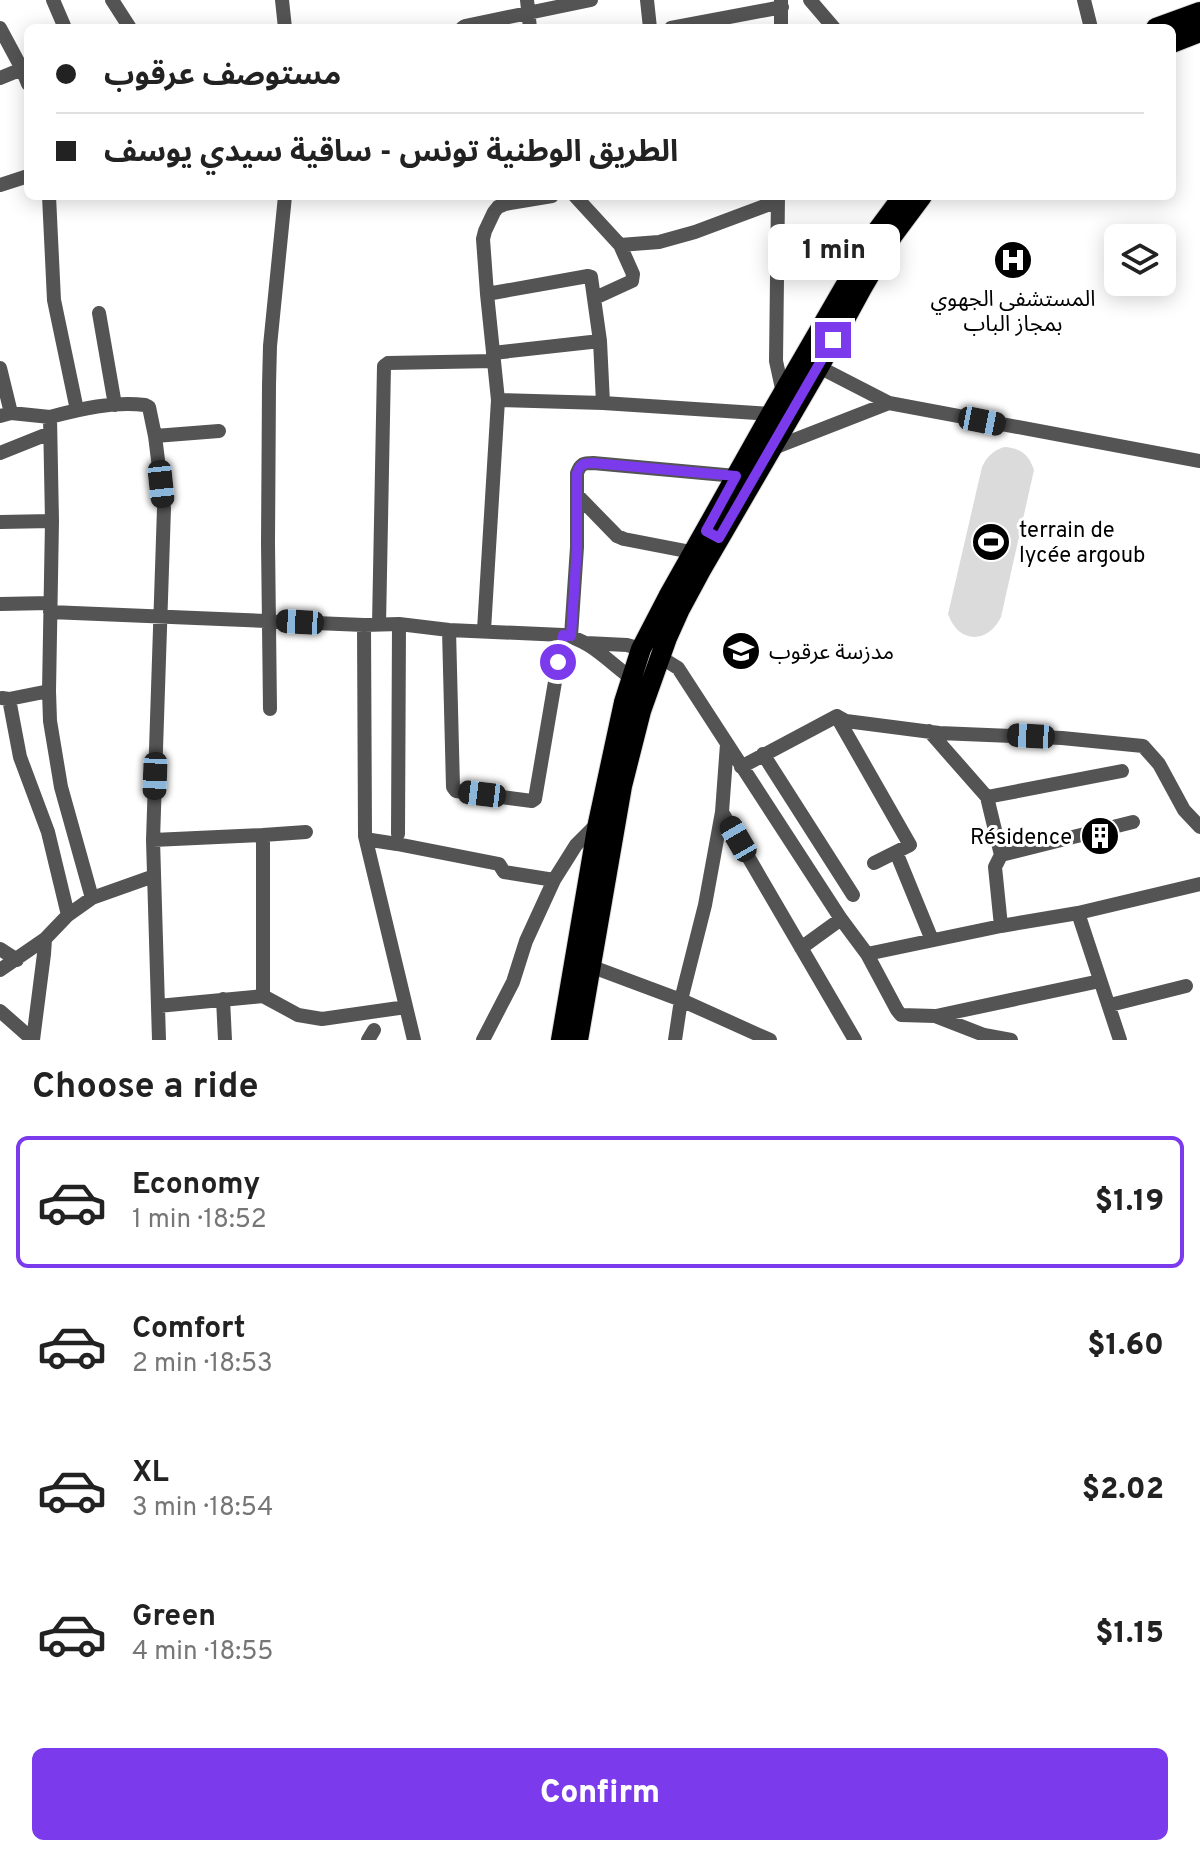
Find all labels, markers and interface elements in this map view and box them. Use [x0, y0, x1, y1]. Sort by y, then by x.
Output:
text: مستوصف عرقوب [104, 58, 341, 95]
text: الطريق الوطنية تونس - ساقية سيدي يوسف [104, 135, 678, 172]
callout: 1 min [767, 224, 899, 280]
map controls [1104, 224, 1176, 296]
button: layers [1104, 224, 1176, 296]
text: 1 min [802, 235, 866, 268]
hospital icon: المستشفى الجهوي بمجاز الباب [992, 239, 1034, 281]
place label: المستشفى الجهوي بمجاز الباب [931, 287, 1095, 339]
route end [815, 322, 851, 358]
car [956, 405, 1008, 437]
car [147, 459, 175, 509]
place label: terrain de lycée argoub [1019, 518, 1145, 570]
sports icon: terrain de lycée argoub [970, 521, 1012, 563]
car [275, 609, 325, 635]
school or university icon: مدزسة عرقوب [720, 630, 762, 672]
place label: مدزسة عرقوب [769, 640, 894, 667]
route start [540, 644, 576, 680]
car [1006, 723, 1056, 749]
car [142, 752, 168, 800]
car [457, 779, 507, 809]
car [716, 812, 760, 866]
building icon: Résidence [1079, 815, 1121, 857]
place label: Résidence [970, 825, 1072, 852]
text: Choose a ride [32, 1065, 258, 1111]
icon: car [36, 1166, 108, 1238]
text: Economy [132, 1167, 260, 1204]
text: $1.19 [1095, 1184, 1164, 1221]
text: 1 min · 18:52 [132, 1204, 267, 1237]
icon: car [36, 1310, 108, 1382]
text: Comfort [132, 1311, 245, 1348]
text: $1.60 [1087, 1328, 1164, 1365]
text: 2 min · 18:53 [132, 1348, 273, 1381]
icon: car [36, 1454, 108, 1526]
text: XL [132, 1455, 169, 1492]
text: $2.02 [1082, 1472, 1164, 1509]
text: 3 min · 18:54 [132, 1492, 274, 1525]
icon: car [36, 1598, 108, 1670]
text: Green [132, 1599, 216, 1636]
text: $1.15 [1095, 1616, 1164, 1653]
text: 4 min · 18:55 [132, 1636, 273, 1669]
button: Confirm [32, 1748, 1168, 1840]

